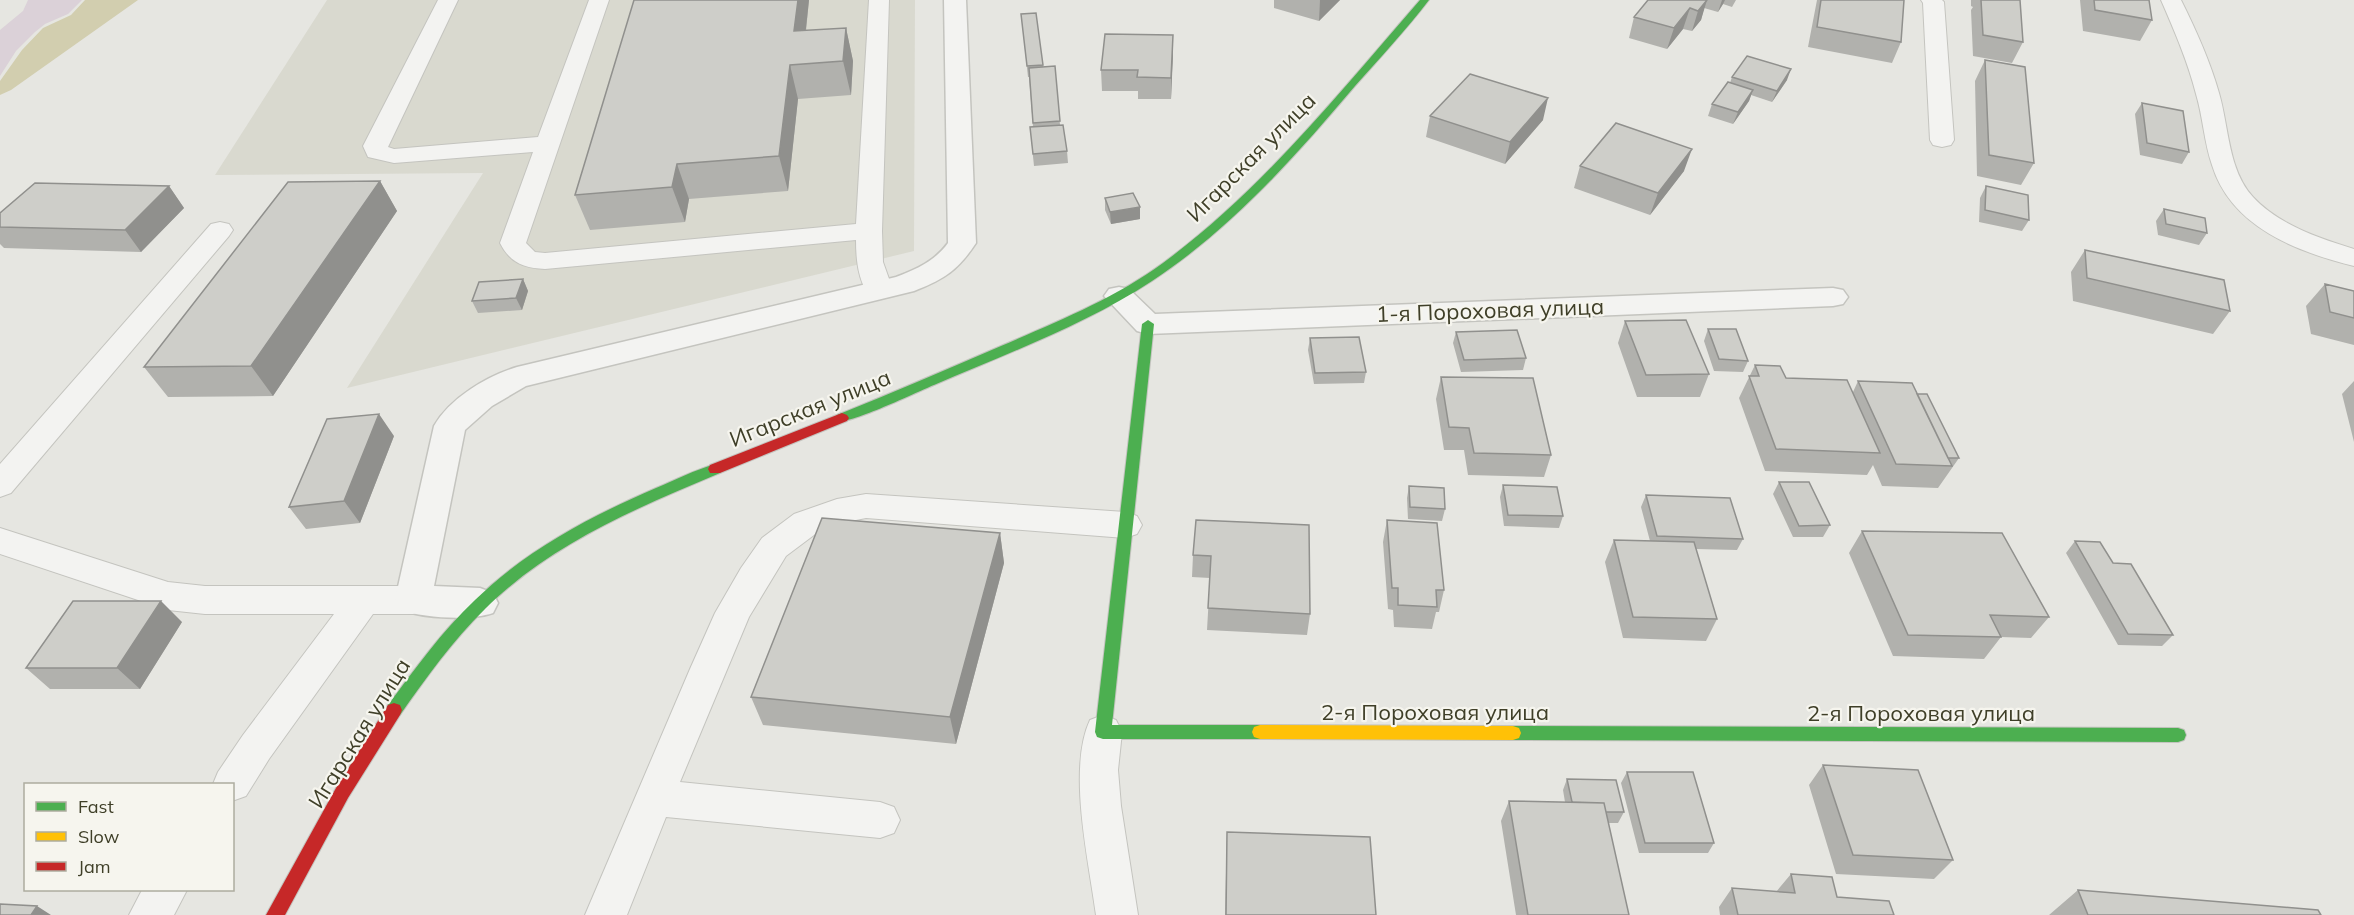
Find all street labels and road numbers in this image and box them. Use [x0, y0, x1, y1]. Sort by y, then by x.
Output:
street label: Игарская улица [1181, 87, 1321, 227]
street label: 1-я Пороховая улица [1375, 292, 1605, 328]
street label: Игарская улица [725, 363, 895, 453]
street label: Игарская улица [302, 653, 416, 813]
street label: 2-я Пороховая улица [1321, 698, 1549, 726]
street label: 2-я Пороховая улица [1807, 699, 2035, 727]

